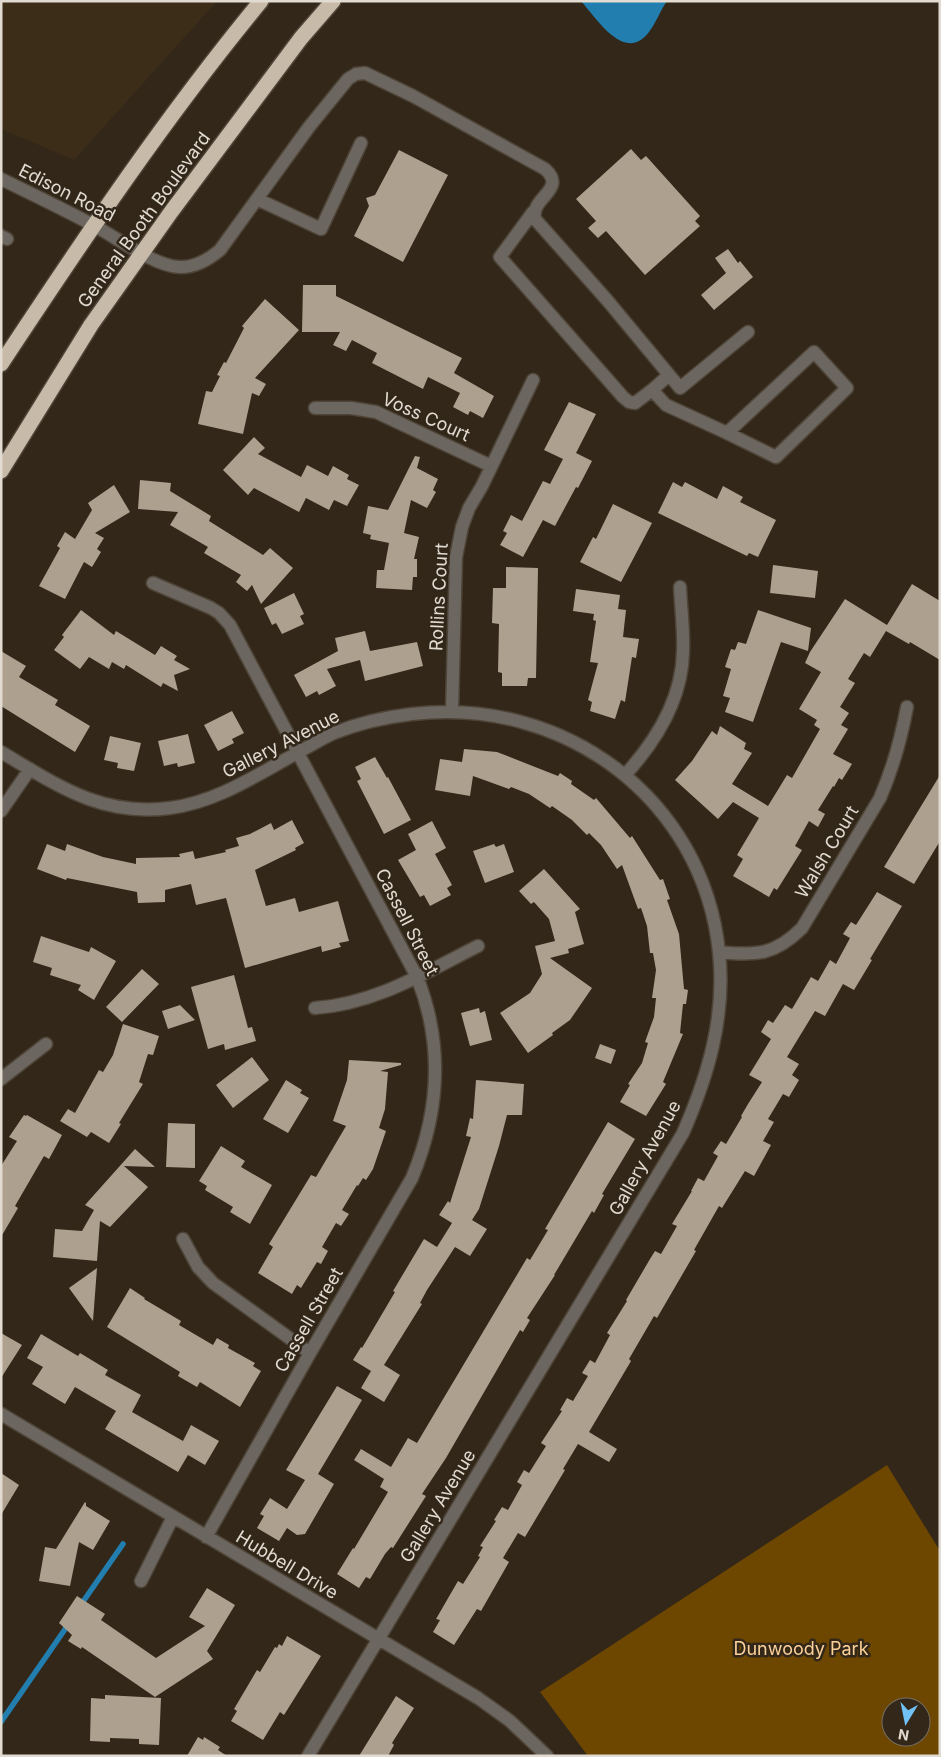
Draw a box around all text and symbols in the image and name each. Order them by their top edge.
street label: General Booth Boulevard [73,128,214,312]
street label: Edison Road [15,159,119,226]
street label: Voss Court [379,388,473,445]
street label: Rollins Court [425,542,452,651]
street label: Gallery Avenue [219,705,343,782]
street label: Walsh Court [791,802,862,902]
street label: Cassell Street [371,865,443,979]
street label: Gallery Avenue [604,1097,685,1219]
street label: Cassell Street [270,1264,347,1376]
street label: Gallery Avenue [396,1445,480,1566]
street label: Hubbell Drive [233,1526,342,1603]
park label: Dunwoody Park [733,1638,869,1659]
north arrow [881,1697,931,1747]
text: N [897,1726,910,1745]

